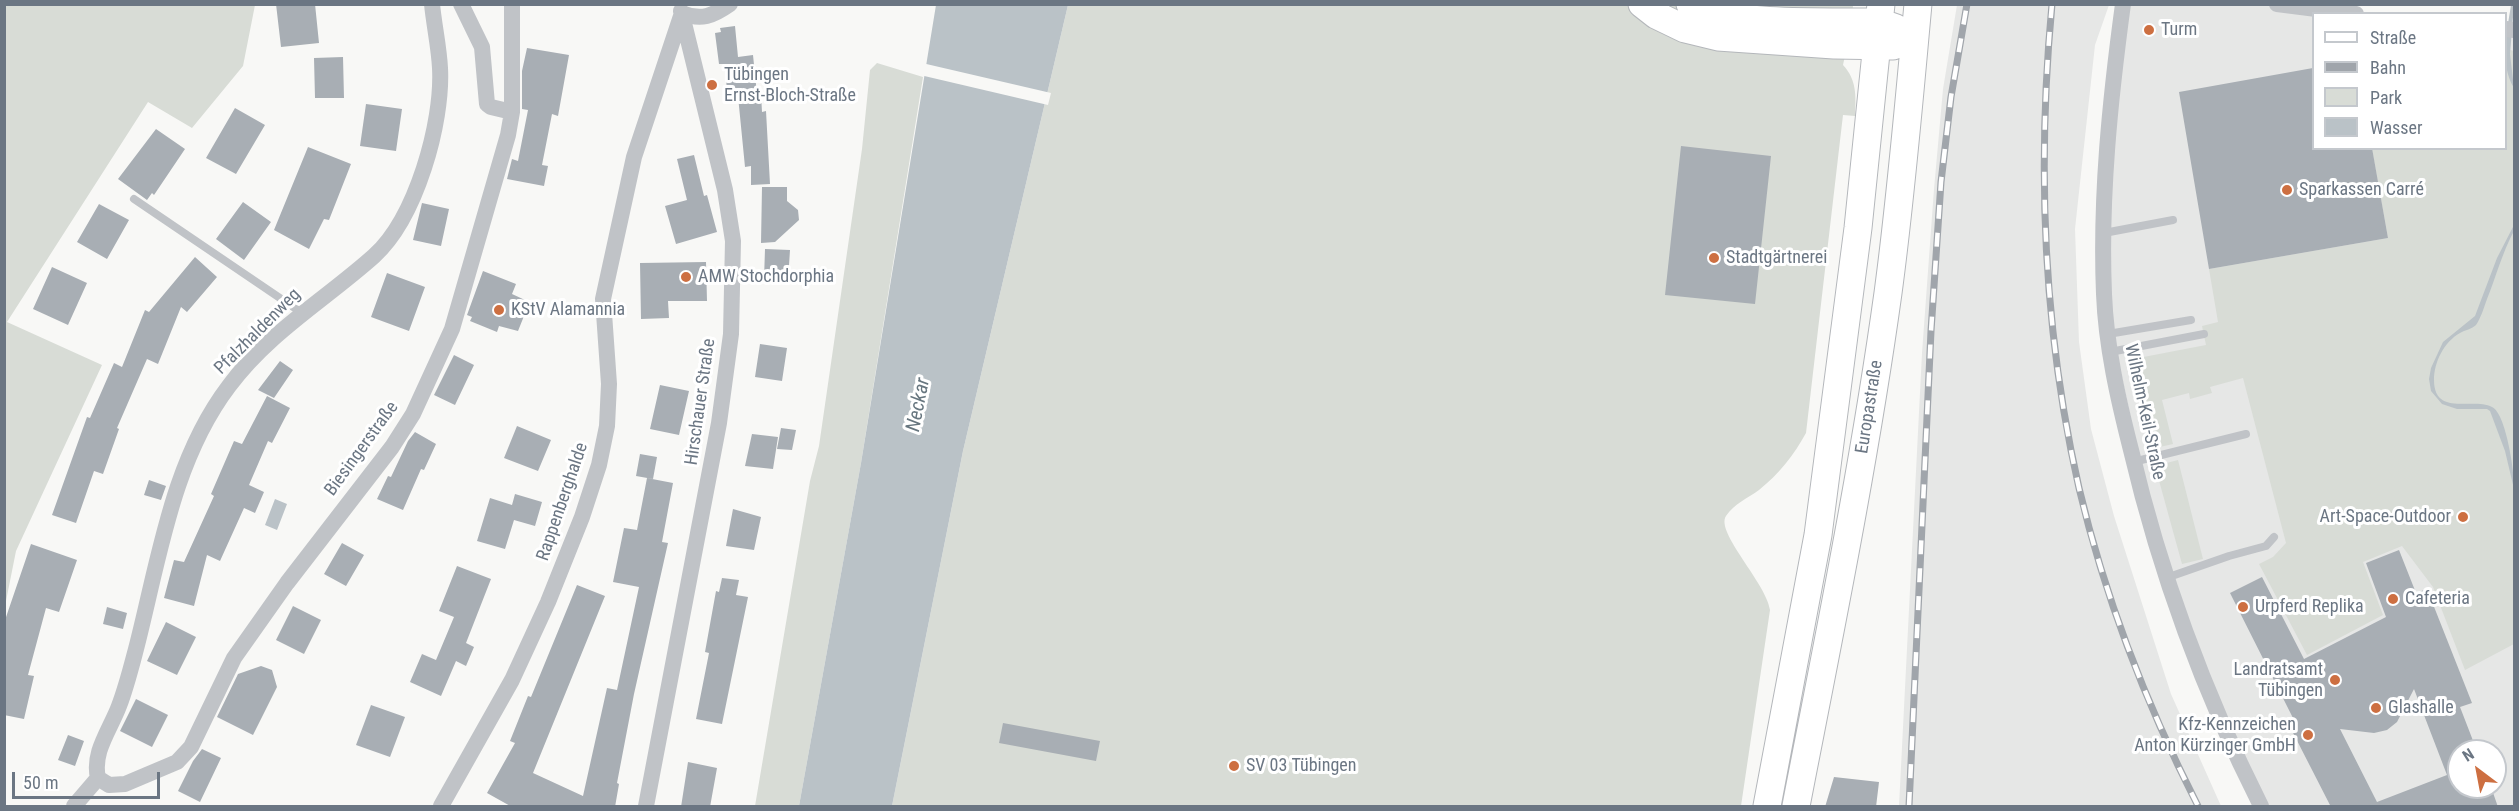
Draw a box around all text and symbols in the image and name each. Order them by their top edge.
legend [2312,12,2507,150]
place label: Turm [2161,19,2197,41]
marker: Turm [2142,23,2156,37]
text: Straße [2370,27,2416,48]
text: Bahn [2370,57,2406,78]
place label: Tübingen Ernst-Bloch-Straße [724,64,856,106]
marker: Tübingen Ernst-Bloch-Straße [705,78,719,92]
text: Park [2370,87,2402,108]
text: Wasser [2370,117,2422,138]
place label: Sparkassen Carré [2299,179,2424,201]
marker: Sparkassen Carré [2280,183,2294,197]
place label: Stadtgärtnerei [1726,247,1827,269]
marker: Stadtgärtnerei [1707,251,1721,265]
place label: AMW Stochdorphia [698,266,834,288]
marker: AMW Stochdorphia [679,270,693,284]
street label: Pfalzhaldenweg [210,284,306,380]
place label: KStV Alamannia [511,299,625,321]
marker: KStV Alamannia [492,303,506,317]
street label: Hirschauer Straße [681,337,721,467]
street label: Wilhelm-Keil-Straße [2119,342,2169,482]
street label: Europastraße [1852,359,1888,455]
water label: Neckar [902,376,936,434]
street label: Biesingerstraße [321,398,403,500]
street label: Rappenberghalde [533,440,593,564]
place label: Art-Space-Outdoor [2320,506,2451,528]
marker: Art-Space-Outdoor [2456,510,2470,524]
place label: Cafeteria [2405,588,2470,610]
marker: Cafeteria [2386,592,2400,606]
place label: Urpferd Replika [2255,596,2364,618]
marker: Urpferd Replika [2236,600,2250,614]
place label: Landratsamt Tübingen [2233,659,2323,702]
marker: Landratsamt Tübingen [2328,673,2342,687]
place label: Glashalle [2388,697,2454,719]
marker: Glashalle [2369,701,2383,715]
place label: Kfz-Kennzeichen Anton Kürzinger GmbH [2134,714,2296,756]
marker: Kfz-Kennzeichen Anton Kürzinger GmbH [2301,728,2315,742]
north arrow [2447,739,2507,799]
text: N [2459,744,2477,766]
place label: SV 03 Tübingen [1246,755,1356,777]
marker: SV 03 Tübingen [1227,759,1241,773]
scale bar [15,760,164,798]
text: 50 m [23,772,58,793]

